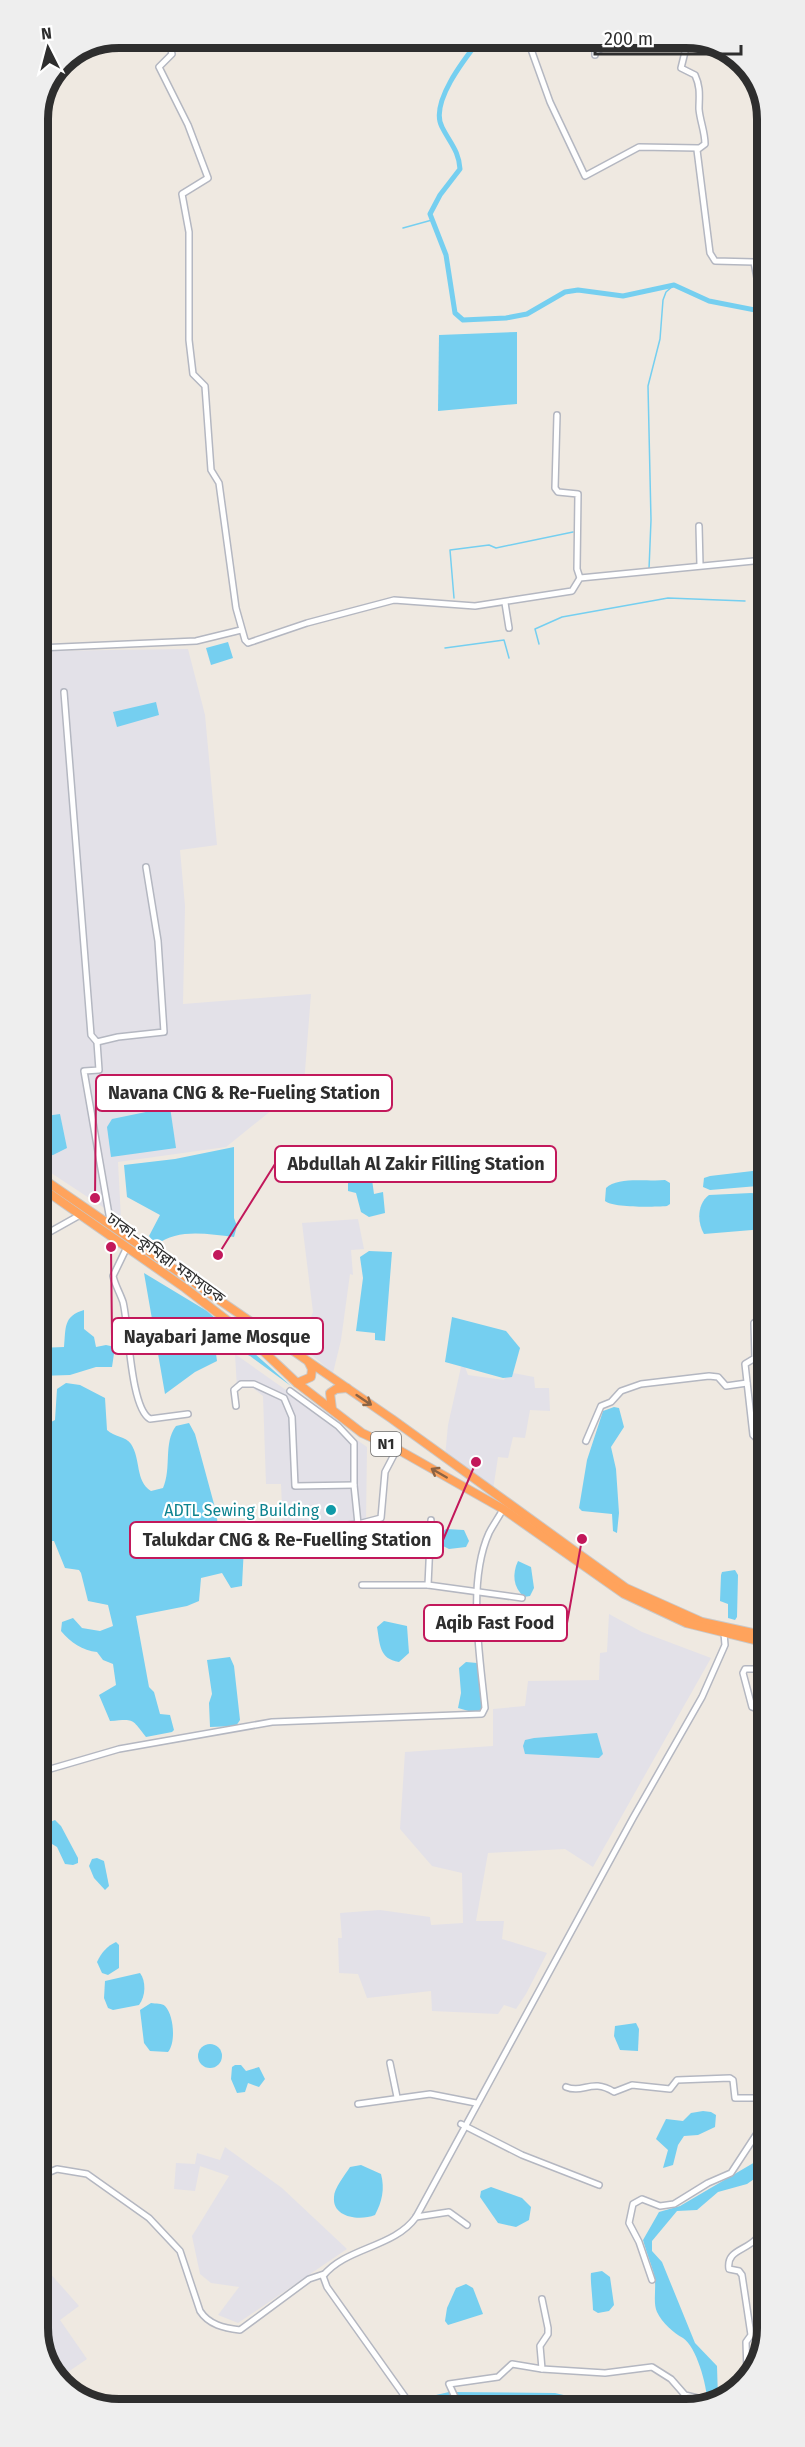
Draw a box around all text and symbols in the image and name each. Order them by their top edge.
north arrow [18,18,78,78]
scale bar [595,18,740,56]
text: N [40,24,53,44]
text: 200 m [604,28,653,50]
callout: Navana CNG & Re-Fueling Station [96,1075,392,1111]
text: Navana CNG & Re-Fueling Station [108,1082,380,1104]
callout: Abdullah Al Zakir Filling Station [275,1146,556,1182]
text: Abdullah Al Zakir Filling Station [286,1153,545,1175]
street label: ঢাকা–কুমিল্লা মহাসড়ক [102,1208,230,1308]
callout: Nayabari Jame Mosque [112,1318,323,1354]
text: Nayabari Jame Mosque [124,1326,310,1348]
one-way arrow [355,1394,372,1406]
road number: N1 [371,1432,401,1456]
one-way arrow [430,1467,448,1478]
place label: ADTL Sewing Building [164,1501,320,1520]
marker: ADTL Sewing Building [324,1503,338,1517]
callout: Talukdar CNG & Re-Fuelling Station [130,1522,443,1558]
text: Talukdar CNG & Re-Fuelling Station [143,1529,431,1551]
callout: Aqib Fast Food [424,1605,567,1641]
text: Aqib Fast Food [435,1612,554,1634]

